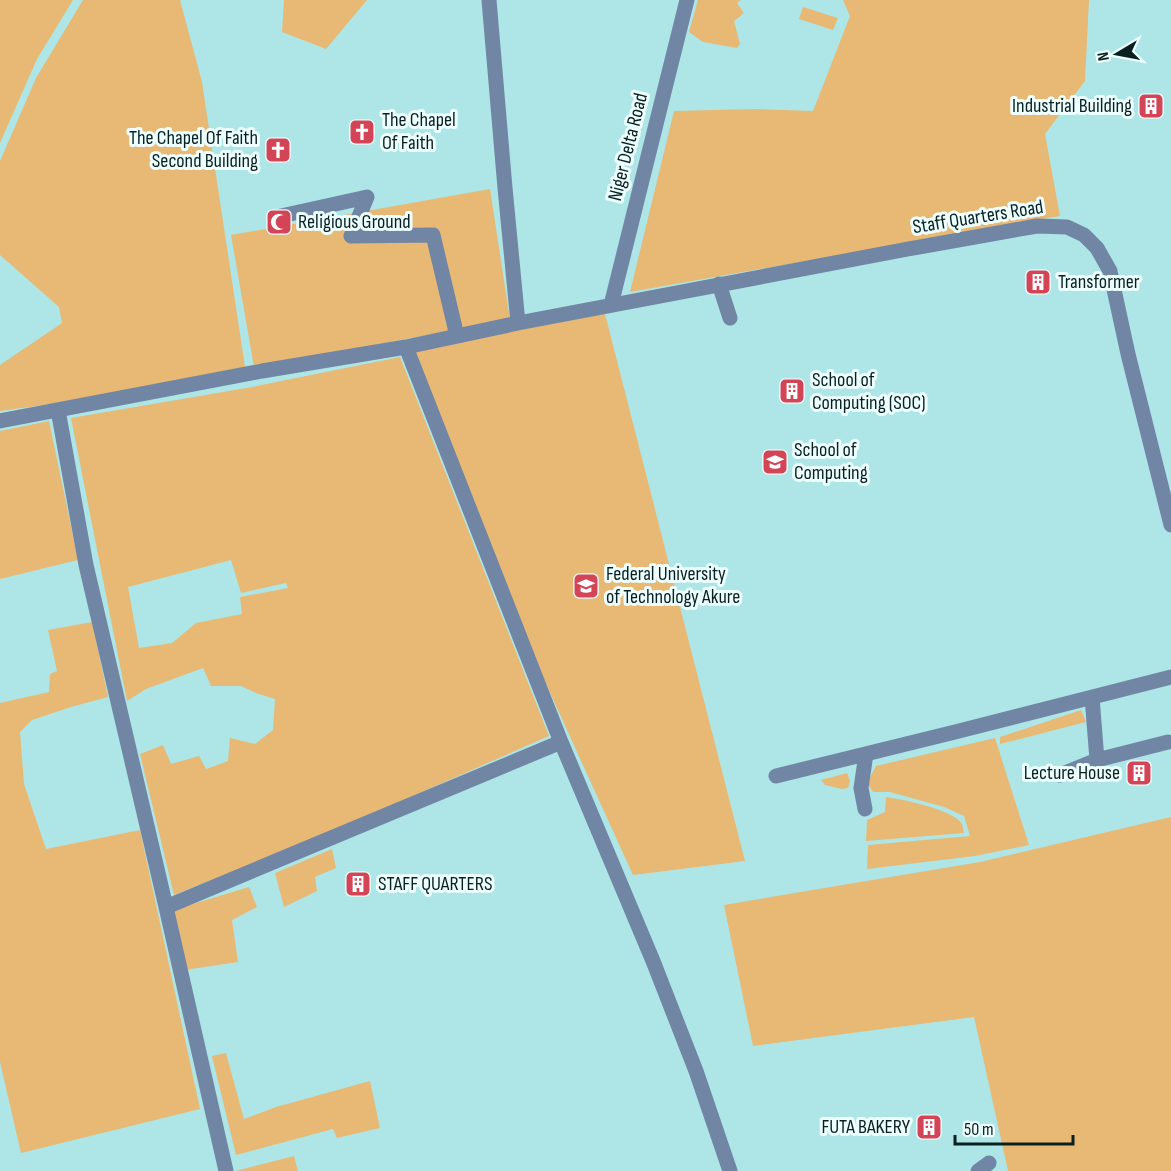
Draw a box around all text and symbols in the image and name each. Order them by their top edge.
north arrow [1087,24,1147,84]
text: N [1094,50,1114,62]
street label: Niger Delta Road [603,90,653,204]
building icon: Industrial Building [1136,91,1166,121]
place label: Industrial Building [1012,94,1132,118]
place label: The Chapel Of Faith [382,108,456,155]
church icon: The Chapel Of Faith [347,117,377,147]
place label: The Chapel Of Faith Second Building [129,126,258,173]
church icon: The Chapel Of Faith Second Building [263,135,293,165]
street label: Staff Quarters Road [911,195,1045,239]
mosque icon: Religious Ground [264,207,294,237]
place label: Religious Ground [298,210,411,234]
building icon: Transformer [1023,267,1053,297]
place label: Transformer [1058,270,1140,294]
place label: School of Computing (SOC) [812,368,926,415]
building icon: School of Computing (SOC) [777,376,807,406]
place label: School of Computing [794,438,868,485]
school or university icon: School of Computing [760,447,790,477]
place label: Federal University of Technology Akure [606,562,740,609]
school or university icon: Federal University of Technology Akure [571,571,601,601]
building icon: Lecture House [1124,758,1154,788]
place label: Lecture House [1024,761,1120,785]
building icon: STAFF QUARTERS [343,869,373,899]
place label: STAFF QUARTERS [378,872,493,896]
scale bar [955,1108,1074,1146]
building icon: FUTA BAKERY [914,1112,944,1142]
place label: FUTA BAKERY [821,1115,911,1139]
text: 50 m [964,1119,994,1140]

